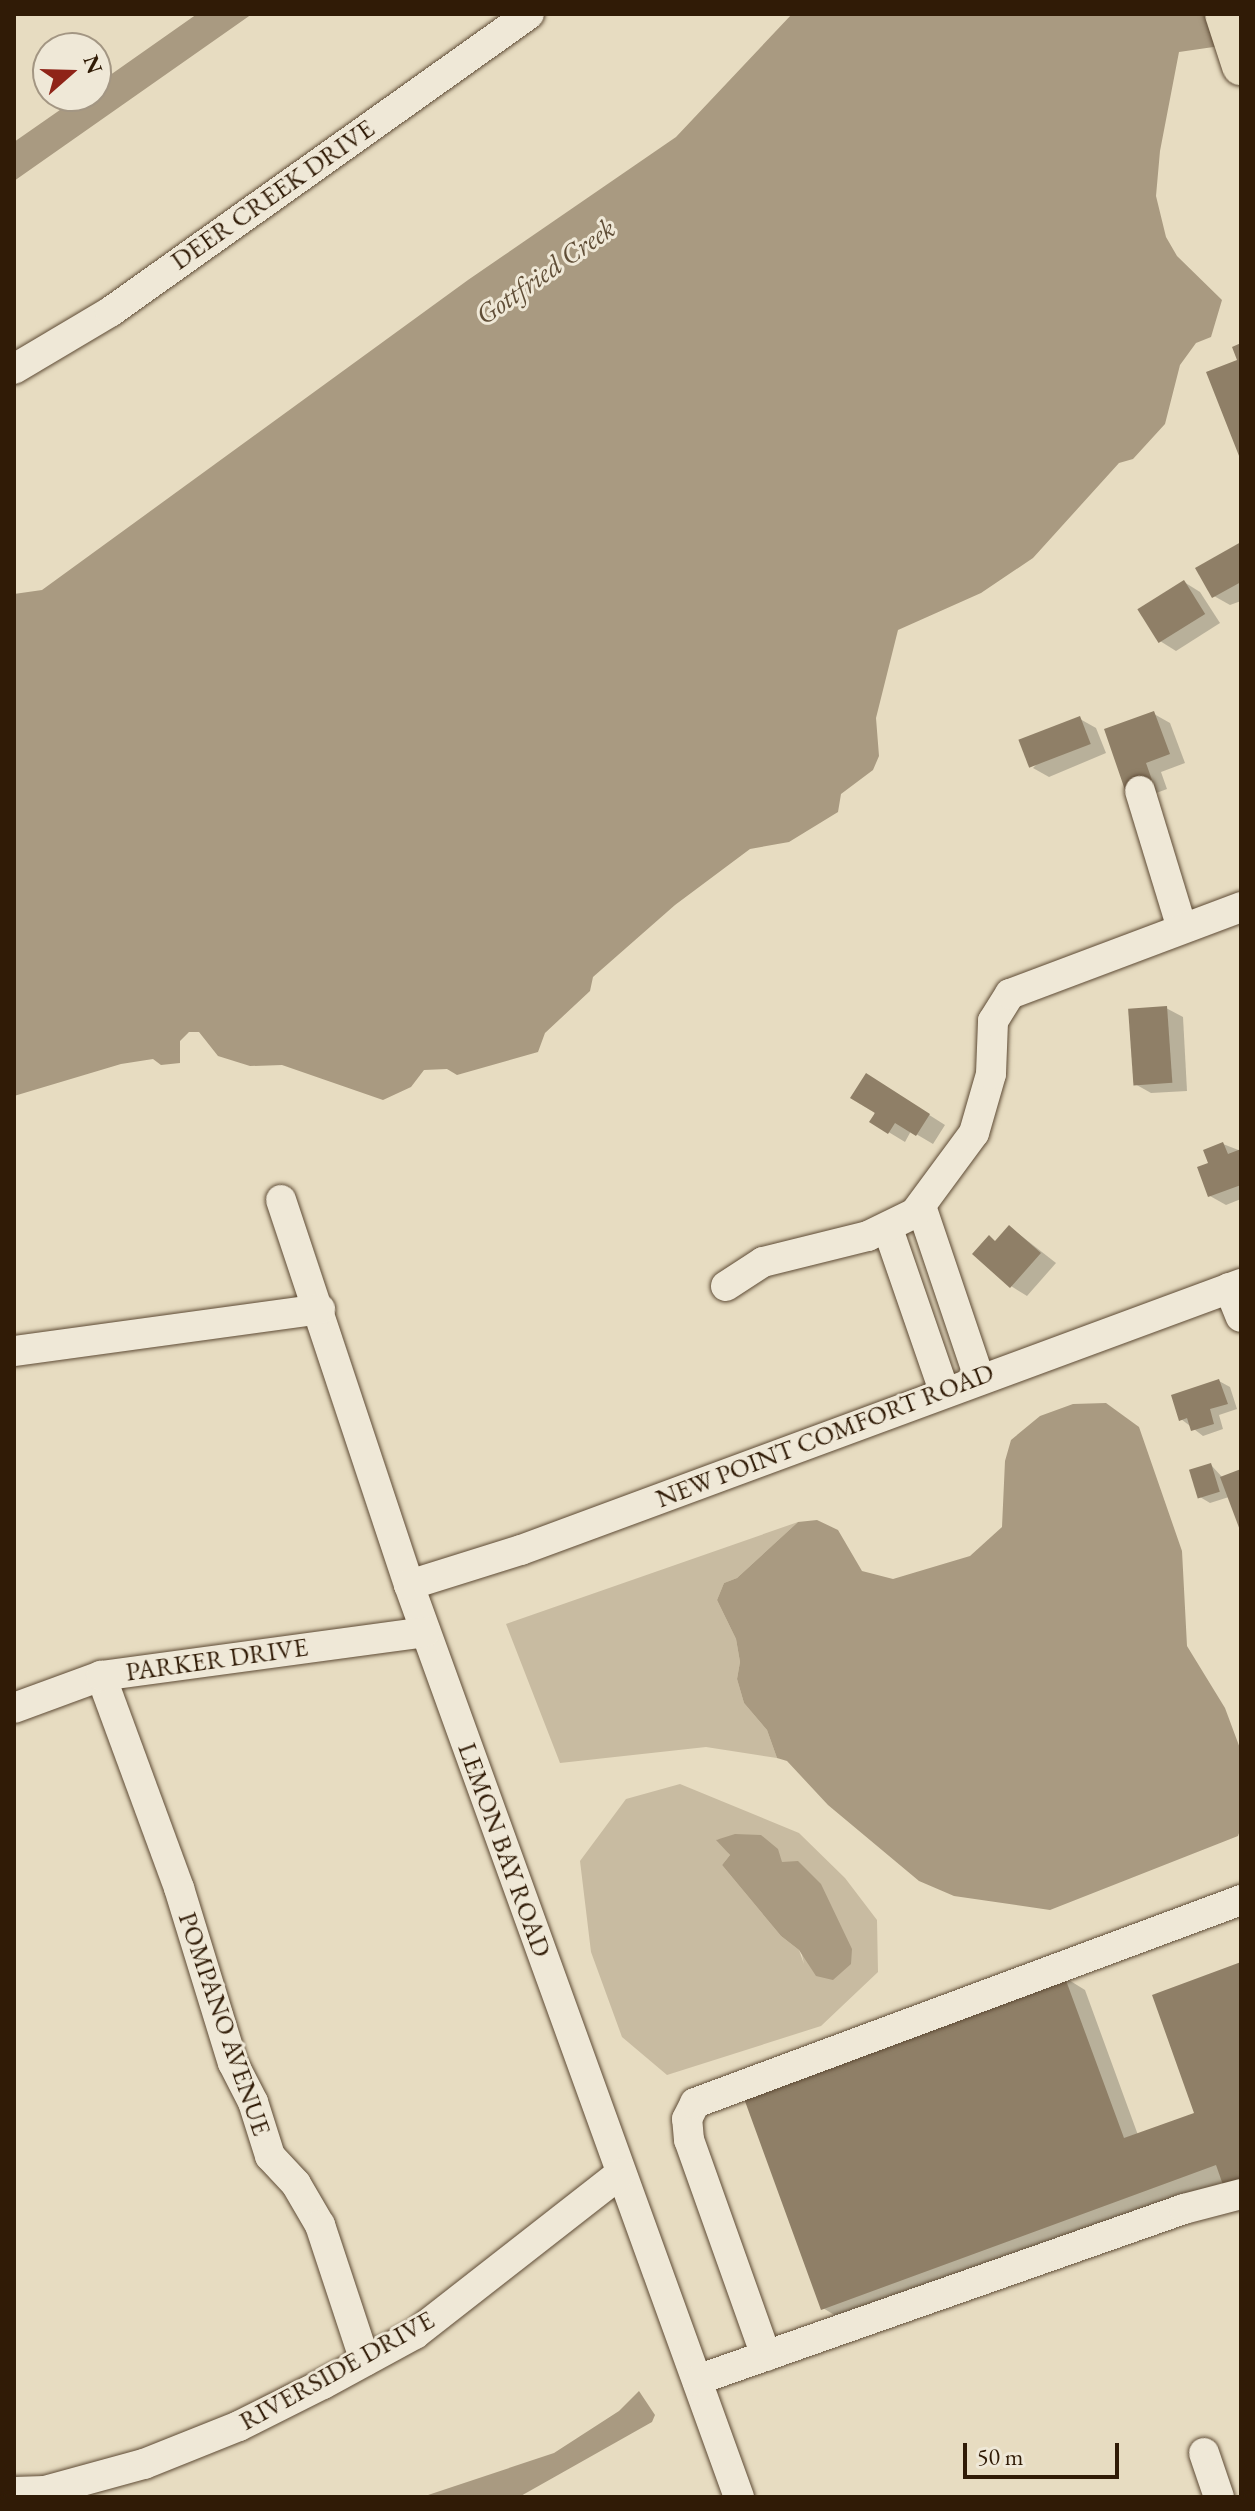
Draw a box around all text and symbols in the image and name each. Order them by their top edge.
north arrow [32,32,112,112]
text: N [76,51,110,78]
street label: DEER CREEK DRIVE [165,113,381,277]
water label: Gottfried Creek [469,211,621,331]
street label: NEW POINT COMFORT ROAD [652,1357,998,1515]
street label: PARKER DRIVE [124,1632,310,1688]
street label: LEMON BAY ROAD [451,1739,557,1961]
street label: POMPANO AVENUE [171,1908,277,2140]
street label: RIVERSIDE DRIVE [234,2305,440,2437]
scale bar [967,2427,1123,2477]
text: 50 m [977,2441,1024,2472]

